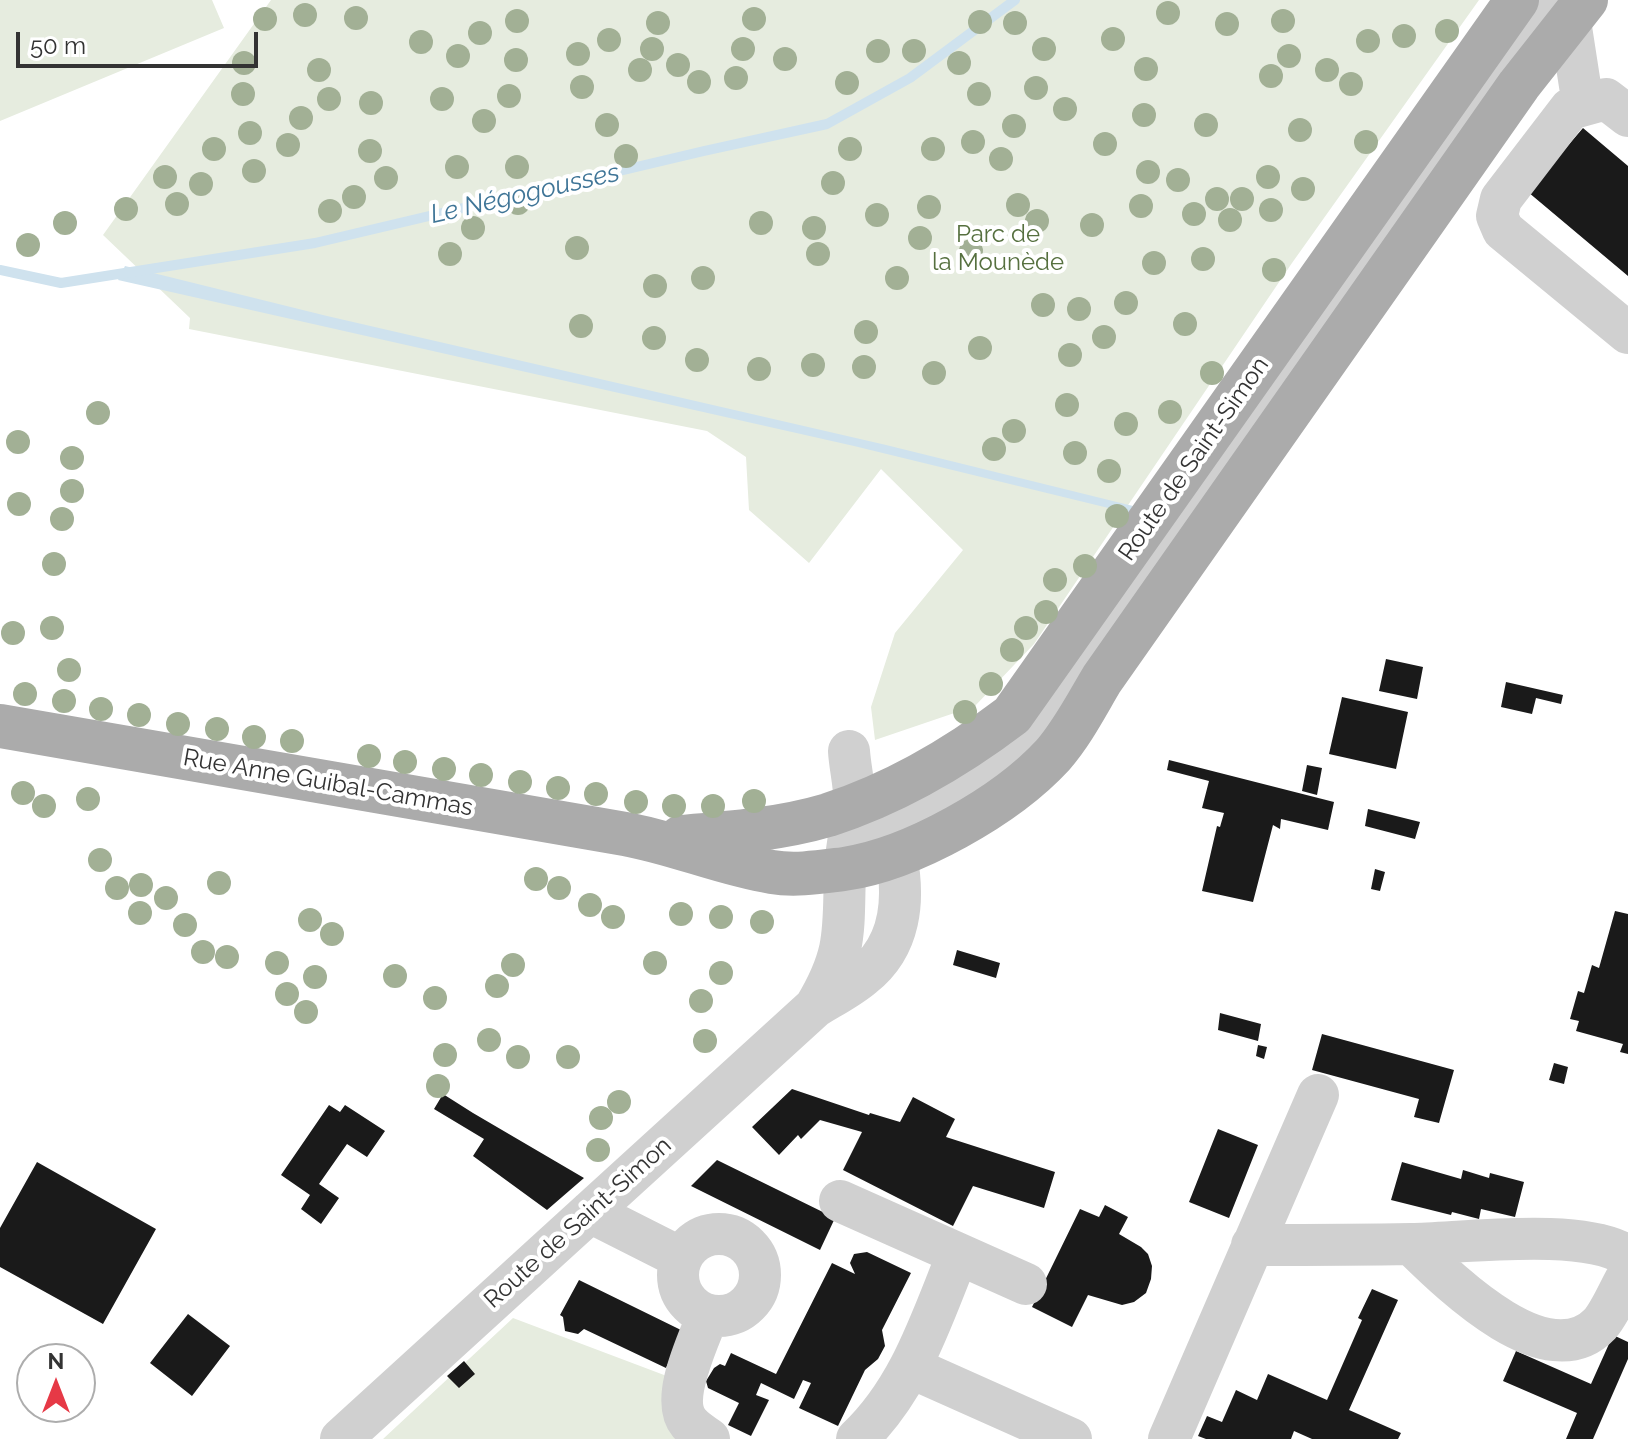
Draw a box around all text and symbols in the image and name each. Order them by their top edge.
scale bar [20,16,262,66]
text: 50 m [30,31,86,60]
water label: Le Négogousses [427,157,623,231]
park label: Parc de la Mounède [932,221,1064,277]
street label: Route de Saint-Simon [1113,352,1275,566]
street label: Rue Anne Guibal-Cammas [181,743,475,823]
street label: Route de Saint-Simon [478,1131,678,1315]
north arrow [16,1343,96,1423]
text: N [48,1348,64,1374]

